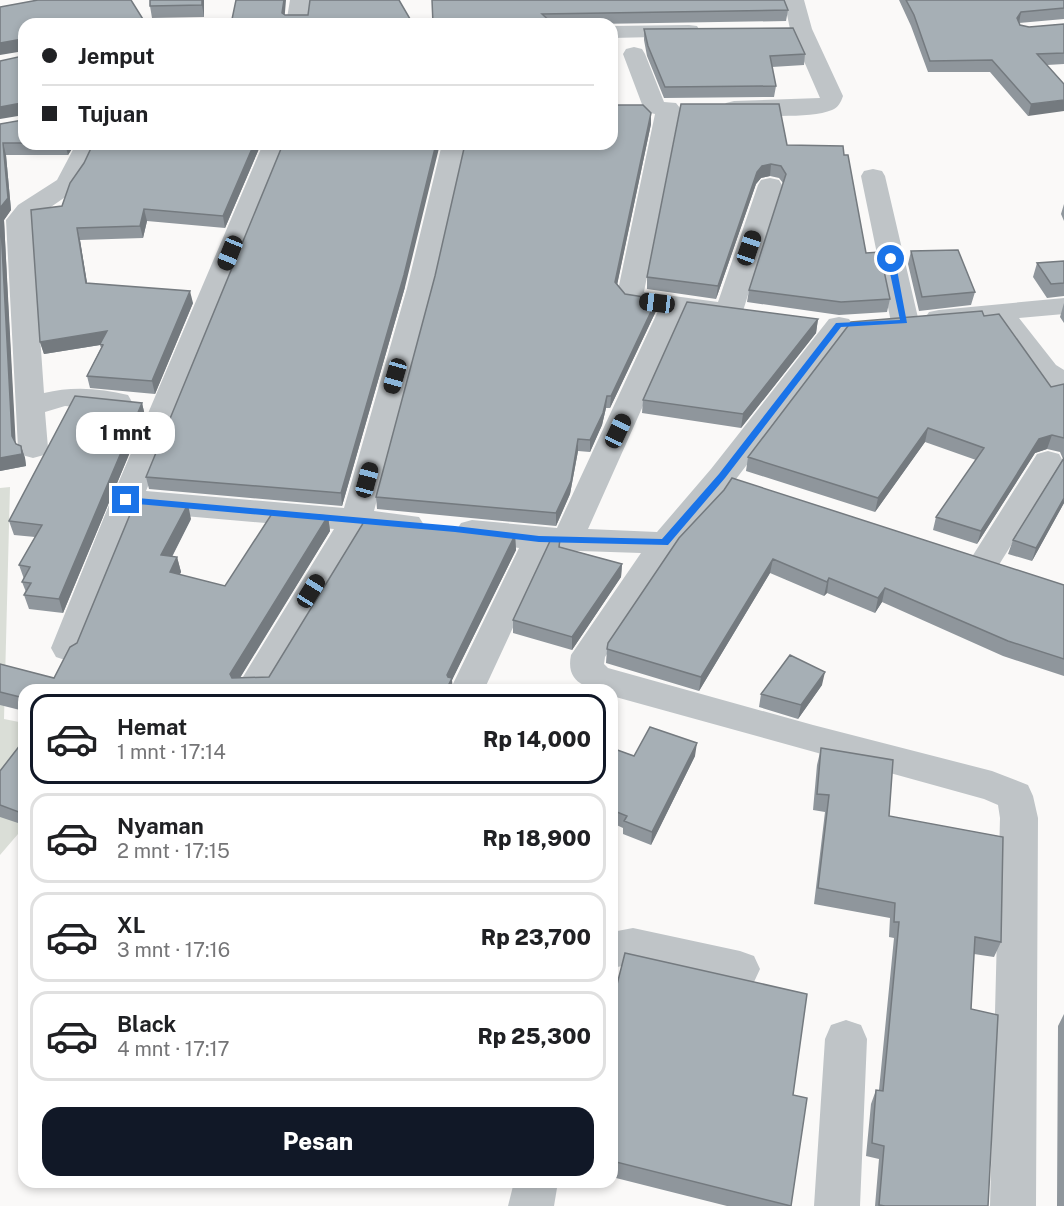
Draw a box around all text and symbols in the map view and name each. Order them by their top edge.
text: Jemput [78,43,155,69]
text: Tujuan [78,101,148,127]
car [735,228,763,268]
car [215,233,245,273]
route start [877,245,904,272]
car [638,292,676,314]
car [381,356,409,396]
car [602,411,634,451]
callout: 1 mnt [76,413,176,455]
text: 1 mnt [100,421,151,445]
car [354,460,380,500]
route end [112,486,139,513]
car [294,571,328,611]
icon: car [45,712,99,766]
text: Hemat [117,714,187,740]
text: Rp 14,000 [483,726,591,752]
text: 1 mnt · 17:14 [117,740,226,764]
icon: car [45,811,99,865]
text: Nyaman [117,813,204,839]
text: Rp 18,900 [482,825,591,851]
text: 2 mnt · 17:15 [117,839,230,863]
icon: car [45,910,99,964]
text: XL [117,912,145,938]
text: Rp 23,700 [481,924,591,950]
text: 3 mnt · 17:16 [117,938,230,962]
icon: car [45,1009,99,1063]
text: Black [117,1011,176,1037]
text: Rp 25,300 [477,1023,591,1049]
text: 4 mnt · 17:17 [117,1037,230,1061]
button: Pesan [42,1107,594,1176]

